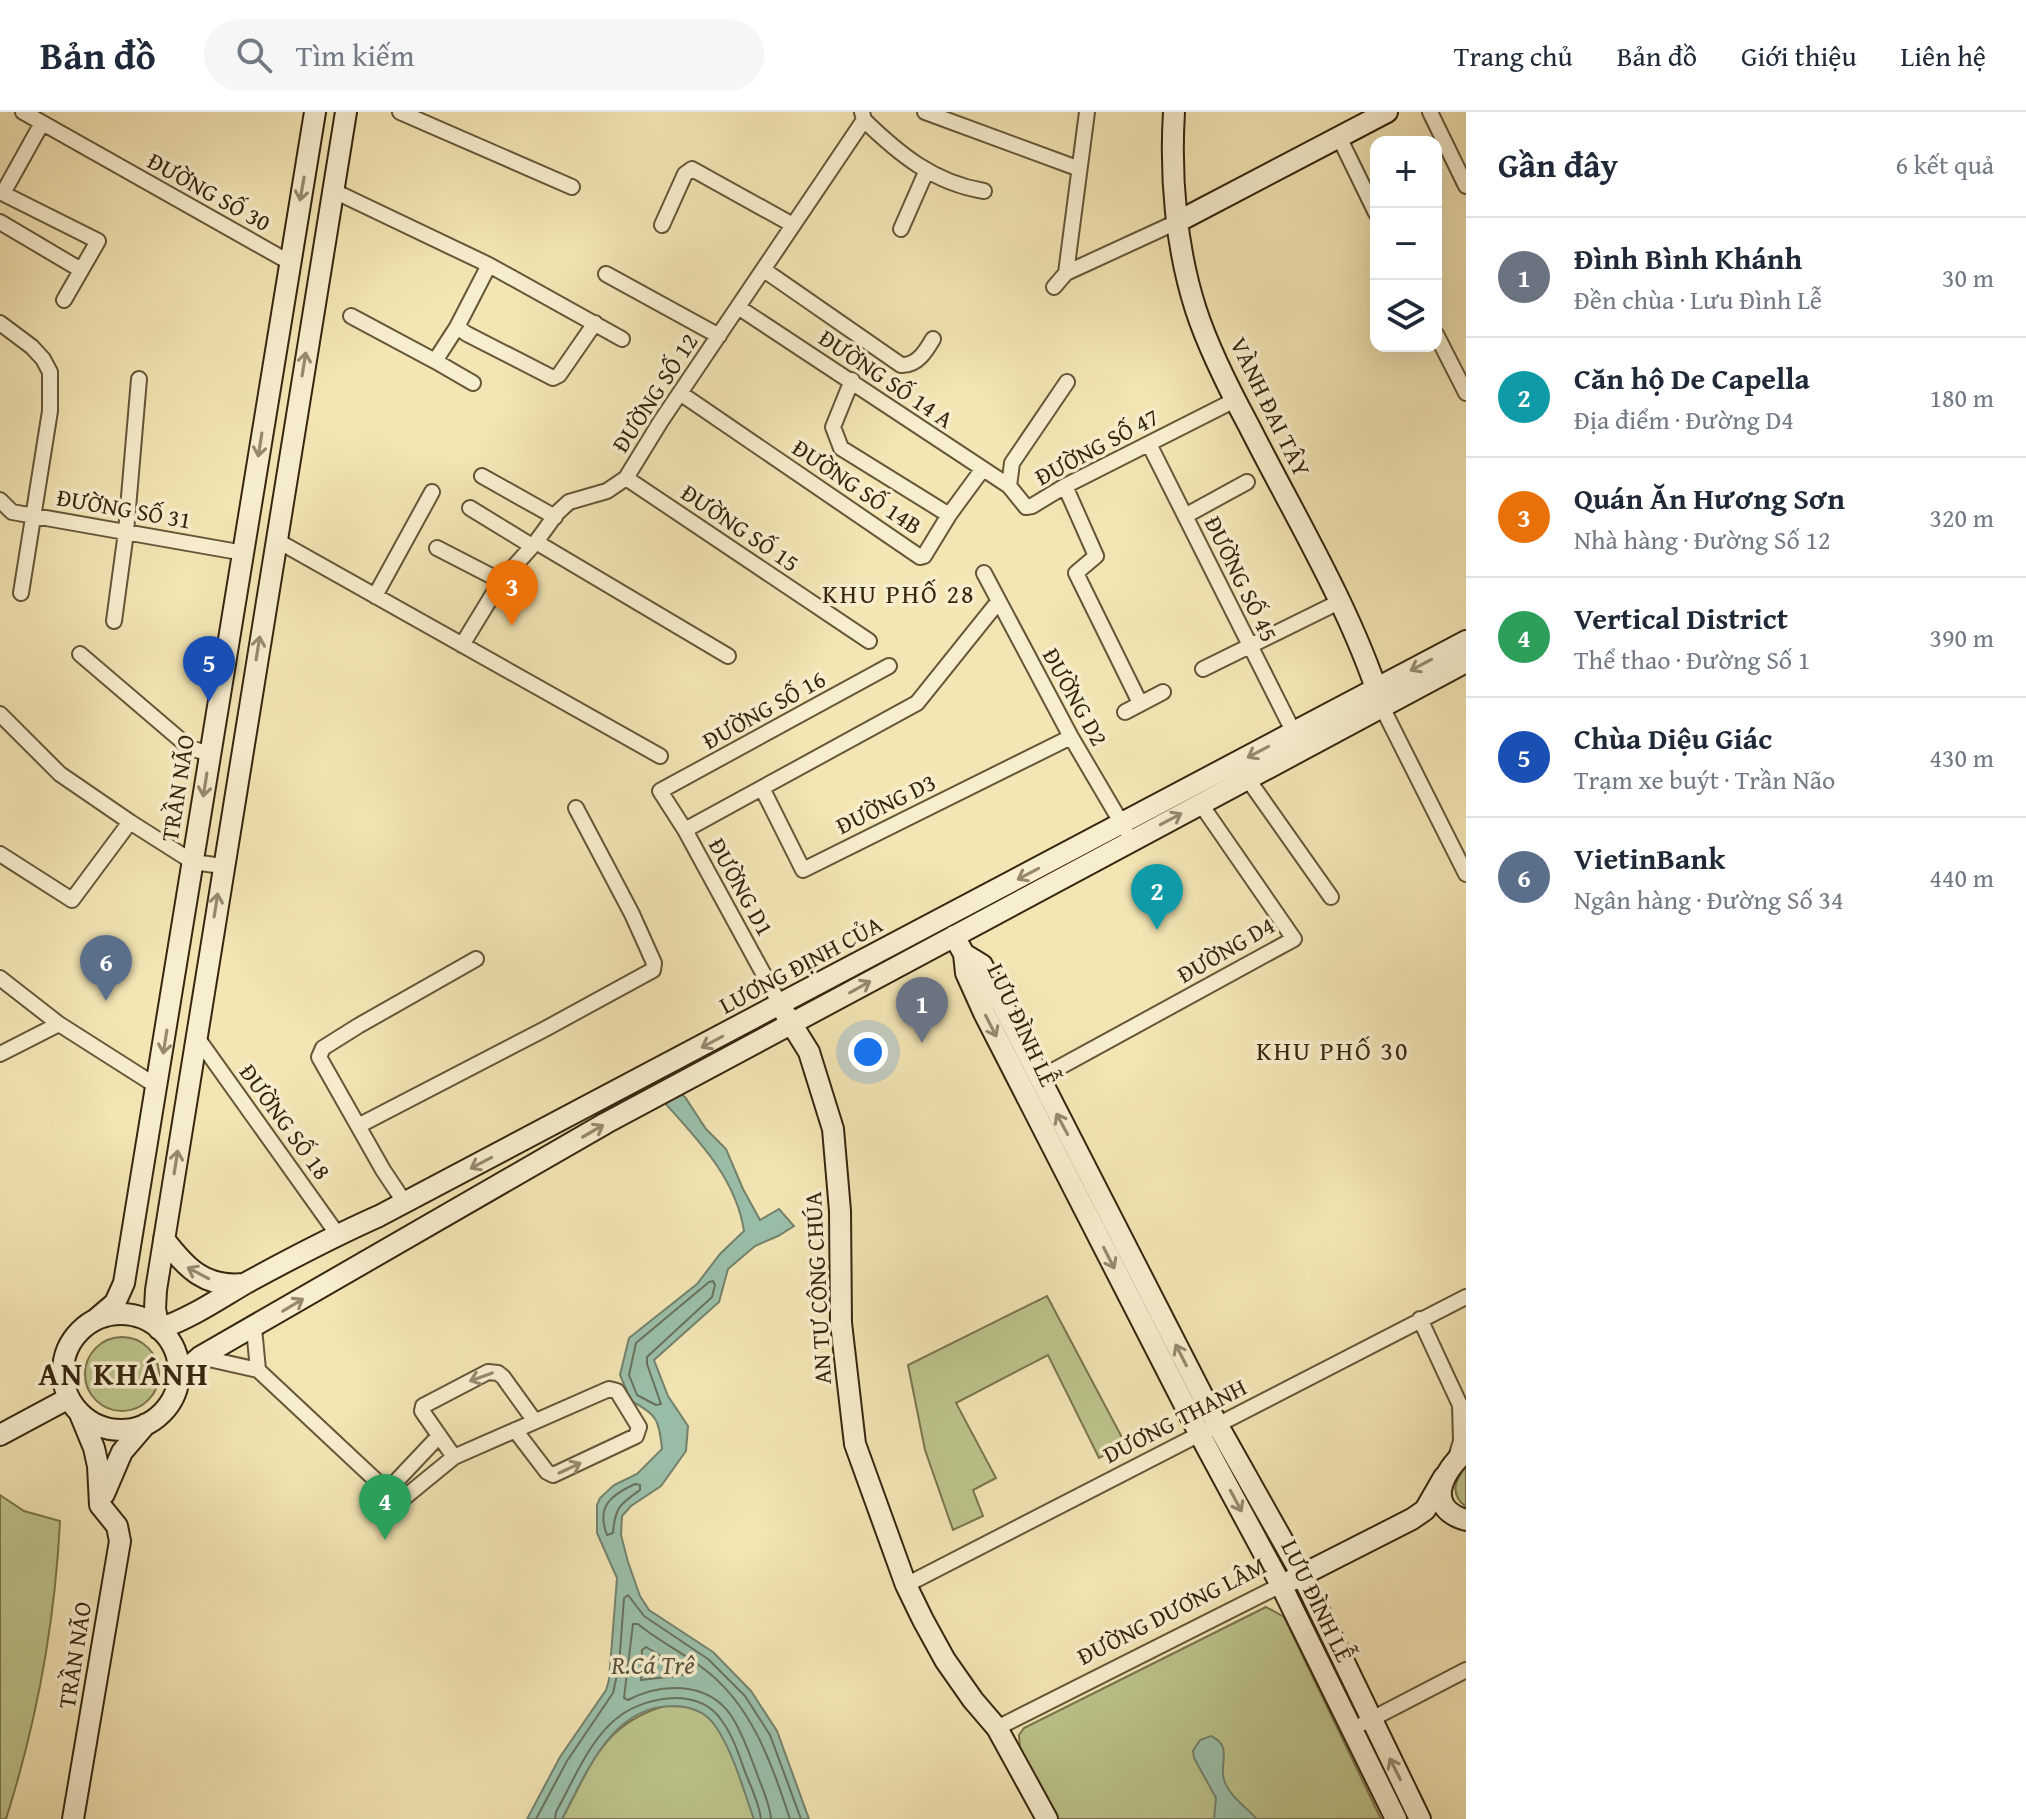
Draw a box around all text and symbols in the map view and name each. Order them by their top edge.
search box [204,19,764,91]
text: Bản đồ [40,27,156,83]
icon: search [232,33,276,77]
text: Tìm kiếm [296,33,414,77]
text: Trang chủ [1454,35,1573,76]
text: Bản đồ [1617,35,1697,76]
text: Giới thiệu [1741,35,1857,76]
text: Liên hệ [1901,35,1986,76]
map controls [1370,136,1442,352]
button: + [1370,136,1442,208]
text: Gần đây [1498,140,1618,189]
street label: ĐƯỜNG SỐ 30 [141,143,277,240]
text: 6 kết quả [1895,145,1994,184]
one-way arrow [293,176,308,201]
button: − [1370,208,1442,280]
text: Đình Bình Khánh [1574,236,1802,280]
text: 1 [1517,258,1531,297]
text: 30 m [1942,258,1994,297]
button: layers [1370,280,1442,352]
text: Đền chùa · Lưu Đình Lễ [1574,280,1822,319]
street label: ĐƯỜNG SỐ 14 A [812,321,961,437]
street label: ĐƯỜNG SỐ 12 [603,326,706,459]
street label: VÀNH ĐAI TÂY [1222,331,1319,482]
one-way arrow [297,352,312,377]
text: Căn hộ De Capella [1574,356,1810,400]
text: 2 [1517,378,1531,417]
text: 180 m [1929,378,1994,417]
street label: ĐƯỜNG SỐ 47 [1029,399,1165,494]
text: Địa điểm · Đường D4 [1574,400,1794,439]
street label: ĐƯỜNG SỐ 14B [786,430,929,543]
one-way arrow [252,432,267,458]
street label: ĐƯỜNG SỐ 15 [674,475,806,580]
text: Quán Ăn Hương Sơn [1574,476,1845,520]
street label: ĐƯỜNG SỐ 31 [54,479,194,538]
text: 3 [1517,498,1531,537]
text: 320 m [1929,498,1994,537]
street label: ĐƯỜNG SỐ 45 [1196,510,1287,648]
text: Nhà hàng · Đường Số 12 [1574,520,1830,559]
pin: 3 [486,560,538,626]
district label: KHU PHỐ 28 [822,574,976,613]
text: Vertical District [1574,596,1788,640]
text: 4 [1517,618,1531,657]
text: 390 m [1929,618,1994,657]
pin: 5 [183,636,235,702]
one-way arrow [251,636,266,661]
text: Thể thao · Đường Số 1 [1574,640,1810,679]
street label: ĐƯỜNG D2 [1034,641,1117,752]
one-way arrow [1410,657,1433,673]
street label: ĐƯỜNG SỐ 16 [696,661,832,758]
text: Chùa Diệu Giác [1574,716,1772,760]
street label: TRẦN NÃO [152,732,203,844]
text: 5 [1517,738,1531,777]
text: 430 m [1929,738,1994,777]
one-way arrow [1247,744,1270,760]
text: Trạm xe buýt · Trần Não [1574,760,1835,799]
street label: ĐƯỜNG D3 [830,764,942,843]
one-way arrow [197,772,212,797]
one-way arrow [1158,811,1182,826]
street label: ĐƯỜNG D1 [700,831,783,942]
text: VietinBank [1574,836,1725,880]
text: 6 [1517,858,1531,897]
text: 440 m [1929,858,1994,897]
pin: 2 [1131,864,1183,930]
one-way arrow [1017,866,1041,882]
text: Ngân hàng · Đường Số 34 [1574,880,1843,919]
one-way arrow [209,893,224,918]
street label: LƯƠNG ĐỊNH CỦA [713,907,889,1022]
street label: ĐƯỜNG D4 [1171,908,1281,992]
pin: 6 [80,935,132,1001]
street label: LƯU ĐÌNH LỄ [979,957,1066,1092]
pin: 1 [896,977,948,1043]
one-way arrow [848,979,871,995]
one-way arrow [984,1014,999,1038]
one-way arrow [157,1029,172,1054]
district label: KHU PHỐ 30 [1256,1031,1410,1070]
your location [848,1032,888,1072]
one-way arrow [700,1034,724,1050]
street label: ĐƯỜNG SỐ 18 [231,1056,339,1187]
one-way arrow [1053,1112,1069,1136]
one-way arrow [581,1123,604,1139]
one-way arrow [169,1150,184,1175]
one-way arrow [470,1155,494,1171]
street label: AN TƯ CÔNG CHÚA [795,1190,840,1385]
one-way arrow [1102,1245,1118,1269]
one-way arrow [187,1265,210,1281]
one-way arrow [281,1297,304,1313]
one-way arrow [1173,1343,1188,1367]
district label: AN KHÁNH [38,1350,210,1397]
street label: DƯƠNG THANH [1097,1369,1253,1472]
one-way arrow [469,1371,494,1385]
one-way arrow [557,1460,581,1475]
pin: 4 [359,1474,411,1540]
one-way arrow [1229,1489,1244,1513]
street label: LƯU ĐÌNH LỄ [1273,1534,1362,1668]
street label: ĐƯỜNG DƯƠNG LÂM [1071,1548,1272,1673]
street label: TRẦN NÃO [49,1599,100,1711]
water label: R.Cá Trê [610,1645,695,1684]
one-way arrow [1386,1758,1402,1782]

